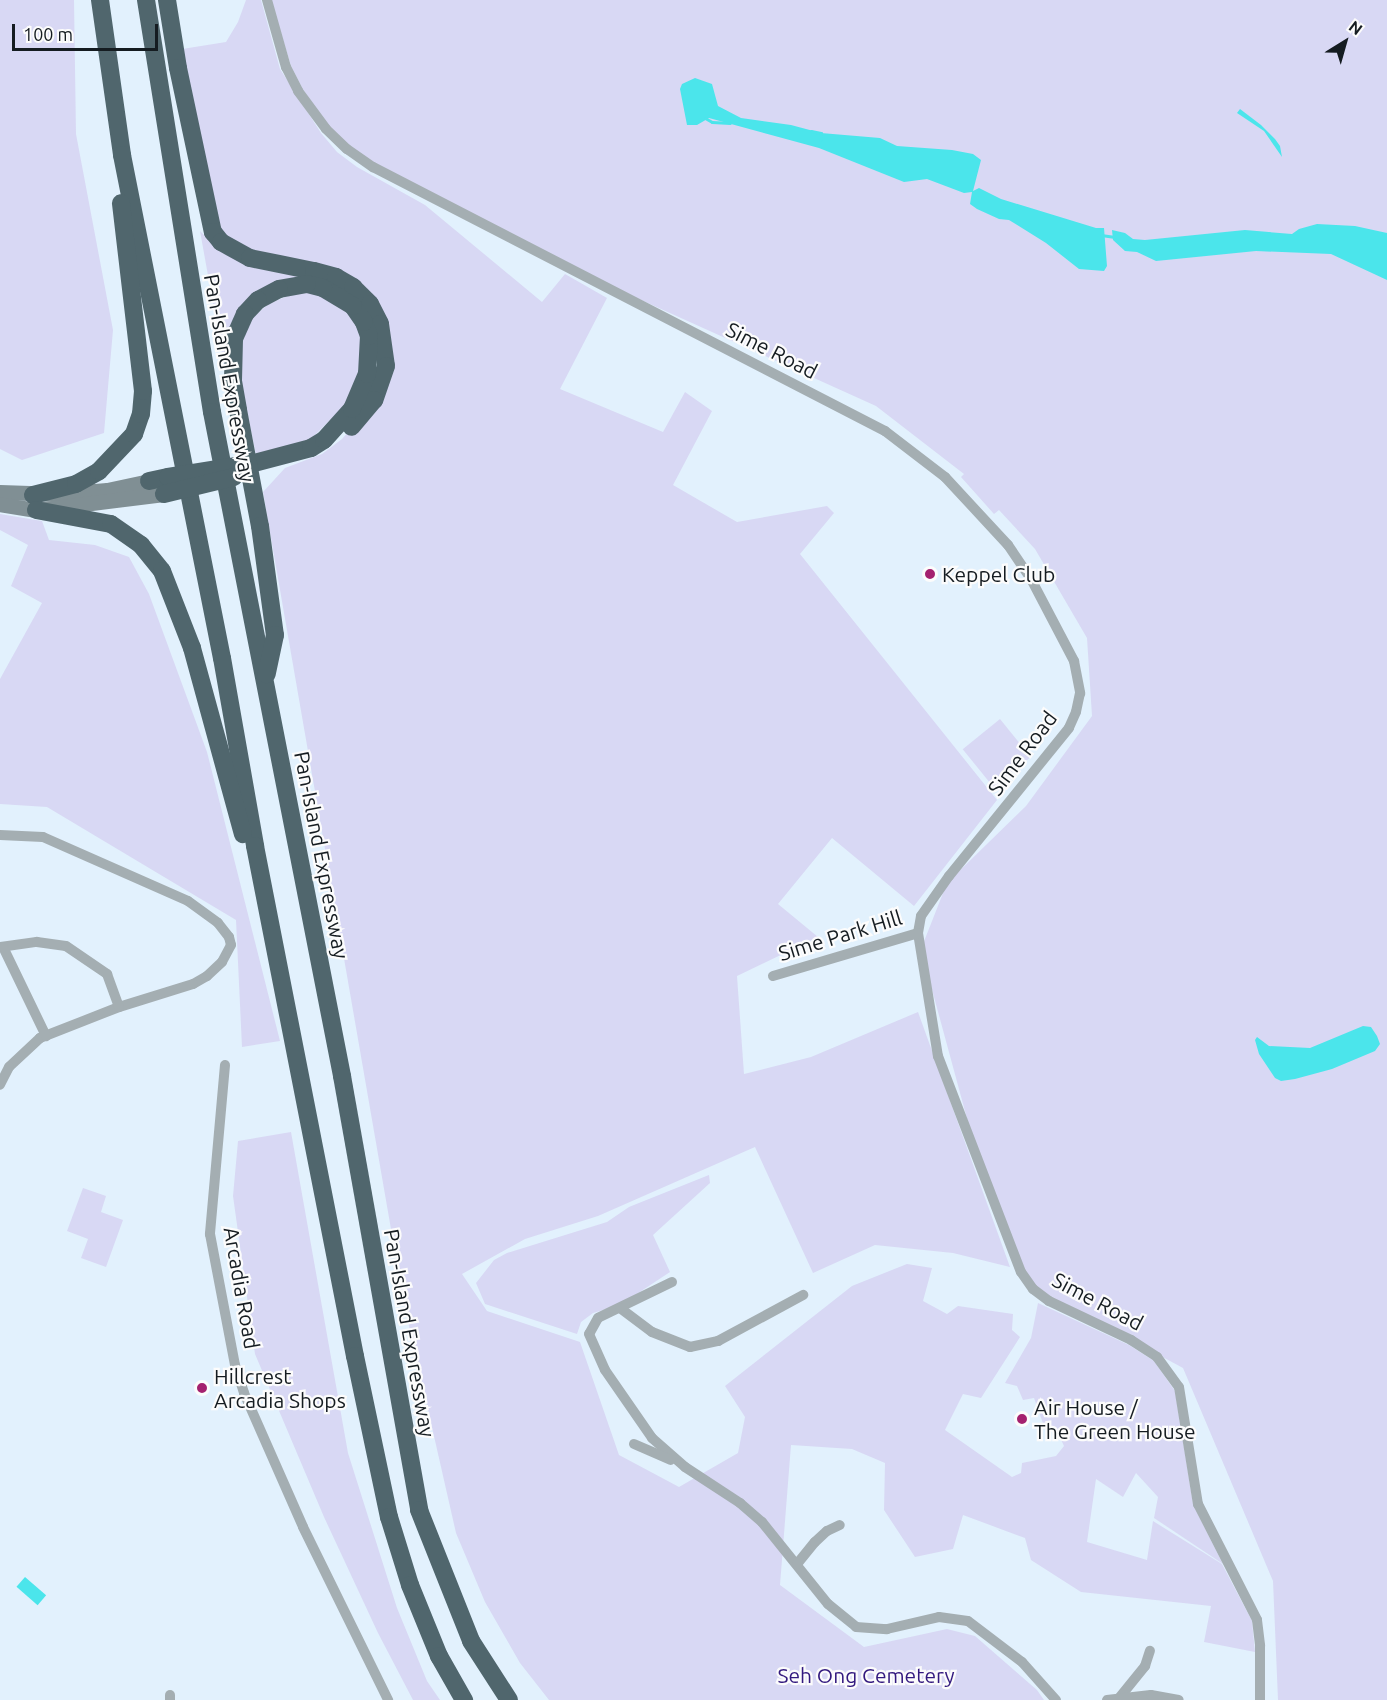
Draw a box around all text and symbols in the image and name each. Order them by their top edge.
scale bar [15,12,160,50]
north arrow [1315,12,1375,72]
text: N [1346,17,1366,38]
text: 100 m [23,24,73,44]
street label: Pan-Island Expressway [199,272,261,484]
street label: Sime Road [722,316,822,384]
place label: Keppel Club [942,561,1055,587]
marker: Keppel Club [923,567,937,581]
street label: Sime Road [982,706,1062,800]
street label: Pan-Island Expressway [290,749,354,961]
street label: Sime Park Hill [775,904,905,966]
street label: Arcadia Road [219,1225,265,1351]
street label: Pan-Island Expressway [379,1227,441,1439]
street label: Sime Road [1048,1267,1148,1335]
place label: Hillcrest Arcadia Shops [214,1363,346,1413]
marker: Hillcrest Arcadia Shops [195,1381,209,1395]
place label: Air House / The Green House [1034,1394,1196,1444]
marker: Air House / The Green House [1015,1412,1029,1426]
park label: Seh Ong Cemetery [777,1662,955,1688]

